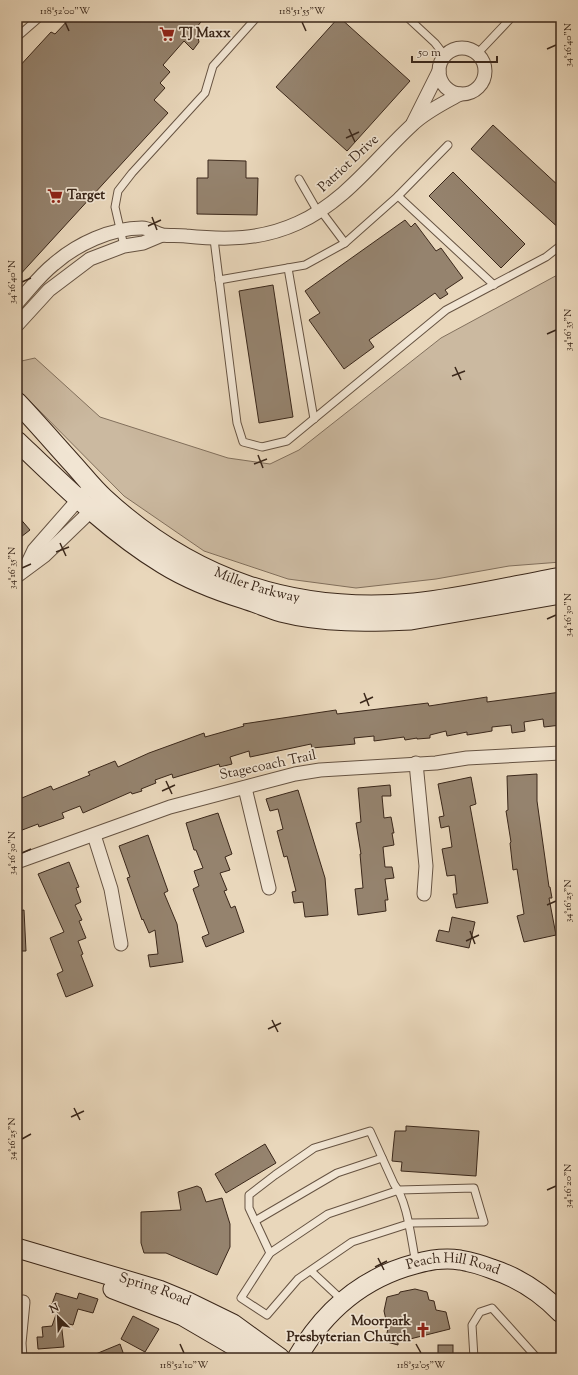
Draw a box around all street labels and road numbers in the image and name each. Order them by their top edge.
street label: Patriot Drive [314,130,384,198]
street label: Miller Parkway [210,563,302,609]
street label: Stagecoach Trail [218,746,318,786]
street label: Peach Hill Road [404,1249,503,1281]
street label: Spring Road [116,1269,194,1312]

